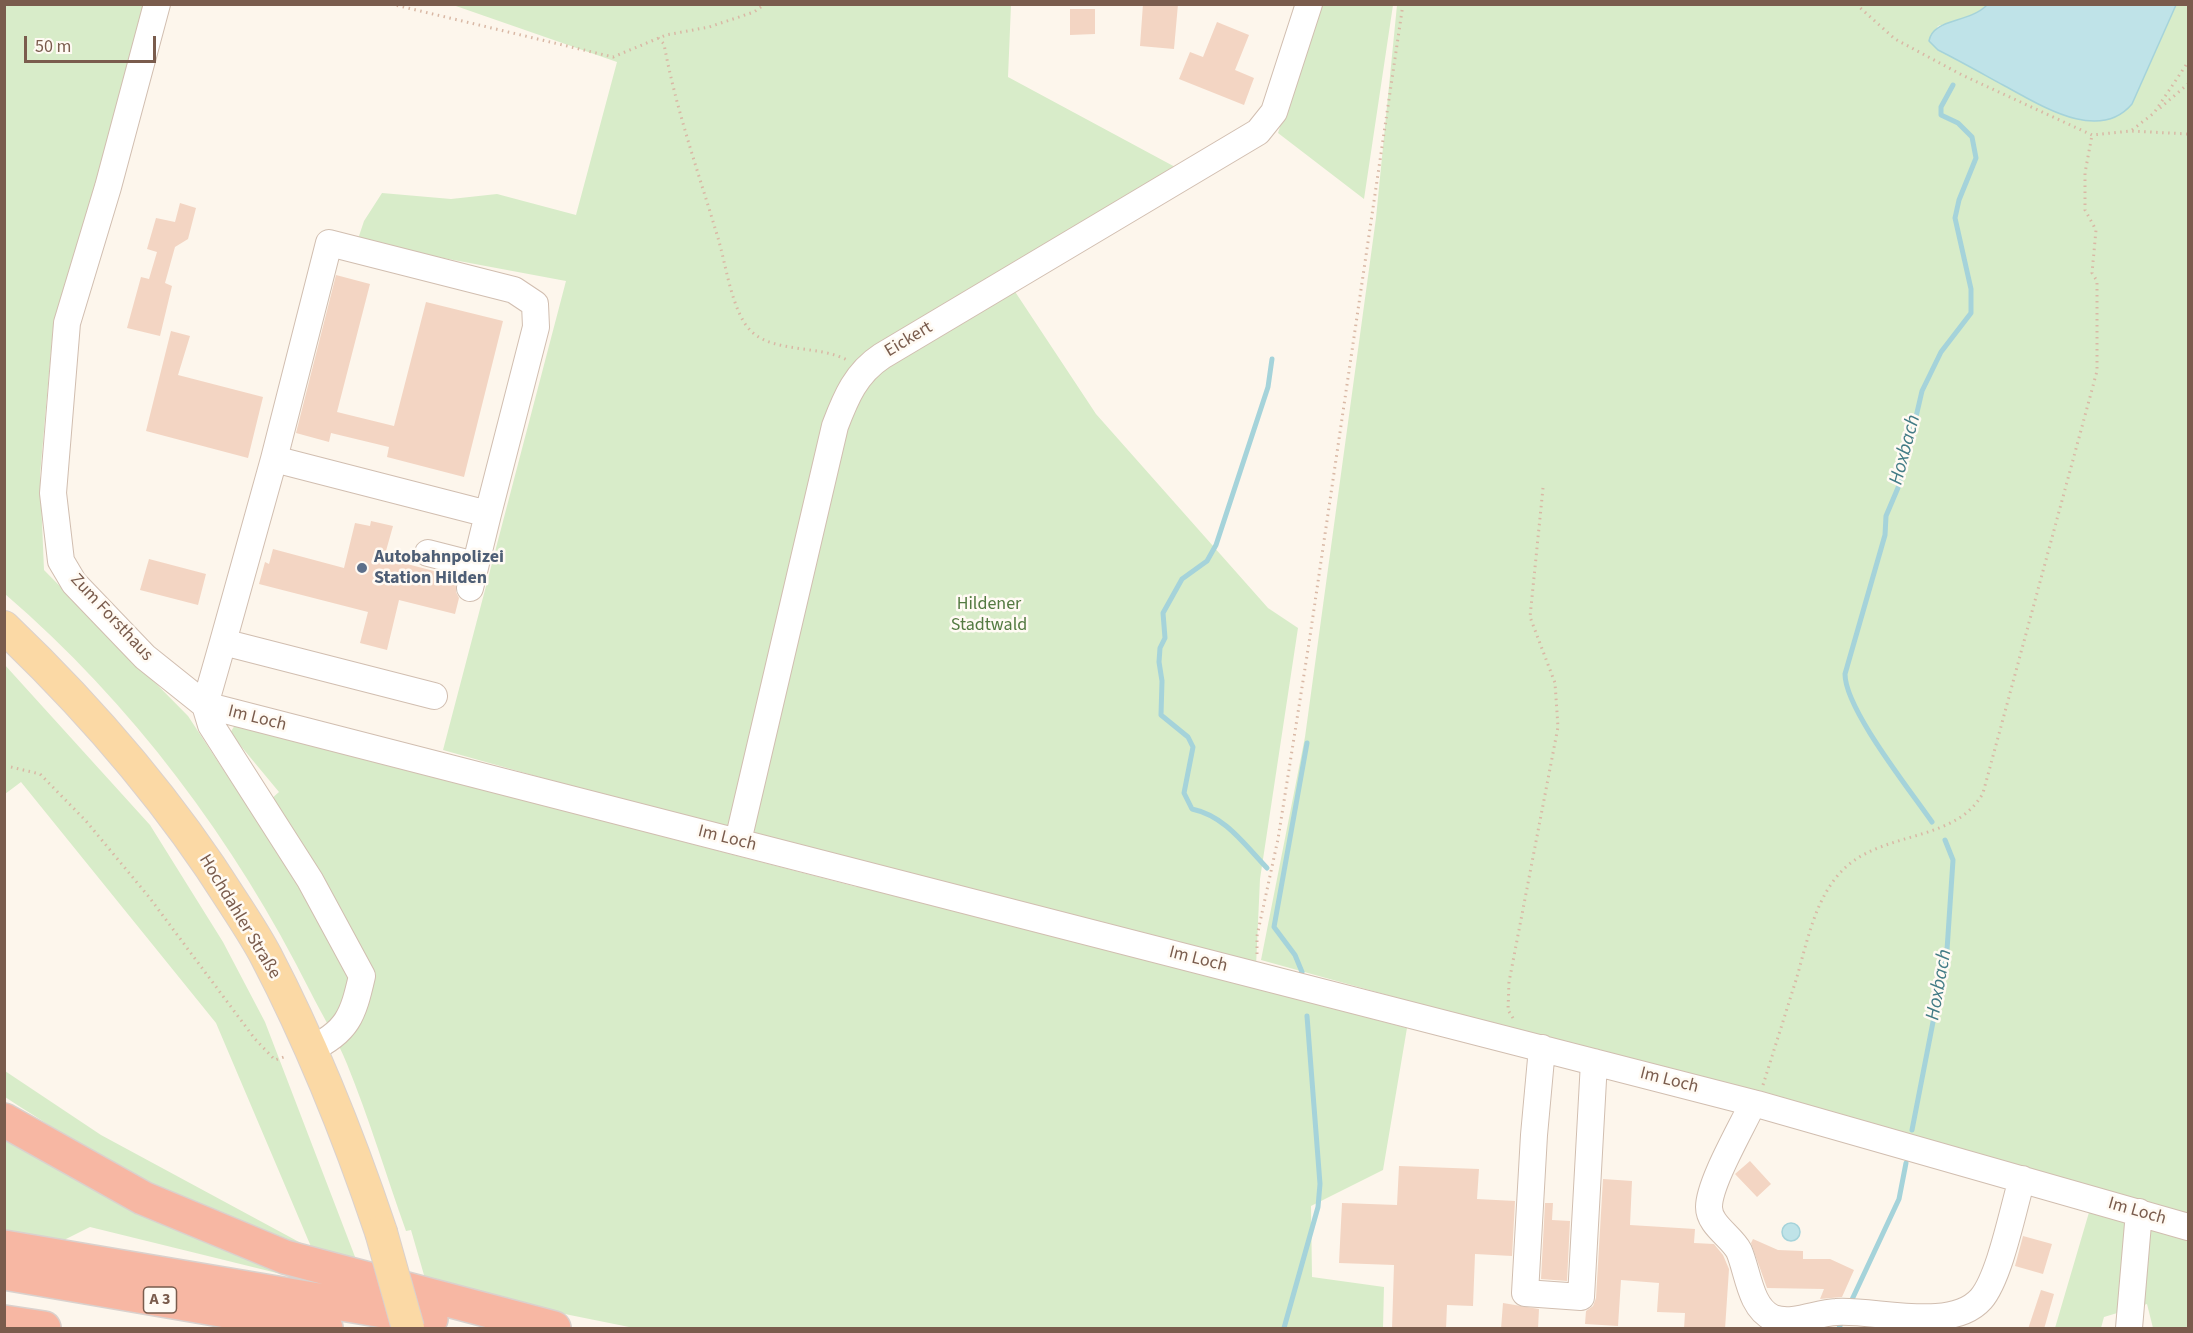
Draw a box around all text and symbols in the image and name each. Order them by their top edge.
scale bar [27,24,159,62]
text: 50 m [35,34,71,59]
street label: Eickert [881,317,937,363]
water label: Hoxbach [1885,412,1927,488]
place label: Autobahnpolizei Station Hilden [374,547,504,590]
marker: Autobahnpolizei Station Hilden [355,561,369,575]
street label: Zum Forsthaus [65,570,157,666]
park label: Hildener Stadtwald [951,594,1027,636]
street label: Im Loch [225,701,289,737]
street label: Im Loch [695,821,759,857]
street label: Hochdahler Straße [193,851,285,983]
street label: Im Loch [1166,942,1230,978]
water label: Hoxbach [1922,948,1958,1022]
street label: Im Loch [1637,1063,1701,1099]
street label: Im Loch [2105,1193,2169,1231]
road number: A 3 [144,1287,176,1313]

